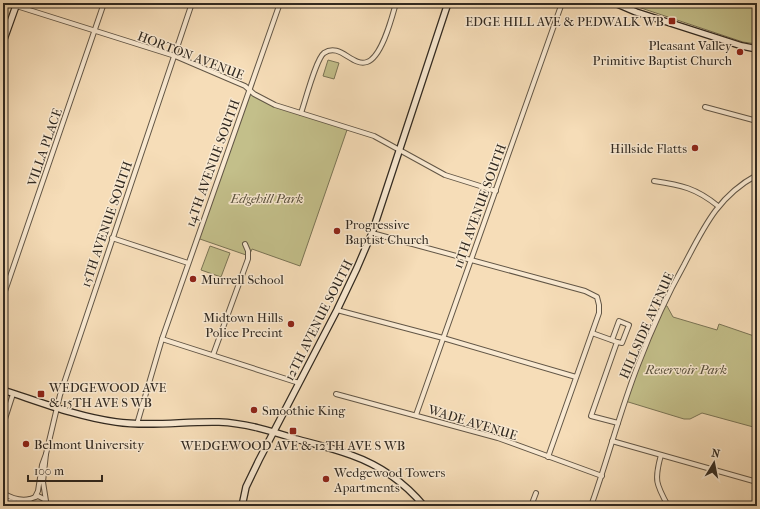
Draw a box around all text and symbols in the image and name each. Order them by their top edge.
place label: EDGE HILL AVE & PEDWALK WB [465,14,664,29]
marker: EDGE HILL AVE & PEDWALK WB [667,16,677,26]
street label: HORTON AVENUE [135,28,246,83]
place label: Pleasant Valley Primitive Baptist Church [593,38,733,68]
marker: Pleasant Valley Primitive Baptist Church [735,47,745,57]
street label: 14TH AVENUE SOUTH [182,97,243,229]
street label: VILLA PLACE [24,106,65,189]
place label: Hillside Flatts [610,141,687,156]
street label: 11TH AVENUE SOUTH [450,142,509,271]
marker: Hillside Flatts [690,143,700,153]
street label: 15TH AVENUE SOUTH [78,159,135,289]
park label: Edgehill Park [230,191,304,206]
place label: Progressive Baptist Church [345,217,430,247]
marker: Progressive Baptist Church [332,226,342,236]
street label: 12TH AVENUE SOUTH [281,257,355,383]
street label: HILLSIDE AVENUE [616,269,677,381]
place label: Murrell School [201,272,284,287]
marker: Murrell School [188,274,198,284]
place label: Midtown Hills Police Precint [203,310,283,340]
marker: Midtown Hills Police Precint [286,319,296,329]
park label: Reservoir Park [644,362,727,377]
place label: WEDGEWOOD AVE & 15TH AVE S WB [48,380,166,410]
marker: WEDGEWOOD AVE & 15TH AVE S WB [36,389,46,399]
street label: WADE AVENUE [425,401,519,443]
place label: Smoothie King [262,403,346,418]
marker: Smoothie King [249,405,259,415]
marker: WEDGEWOOD AVE & 12TH AVE S WB [288,426,298,436]
place label: Belmont University [34,437,145,452]
place label: WEDGEWOOD AVE & 12TH AVE S WB [180,438,405,453]
marker: Belmont University [21,439,31,449]
north arrow [694,443,734,483]
text: N [710,447,722,461]
scale bar [28,457,102,483]
text: 100 m [34,464,64,478]
place label: Wedgewood Towers Apartments [333,465,445,495]
marker: Wedgewood Towers Apartments [321,474,331,484]

